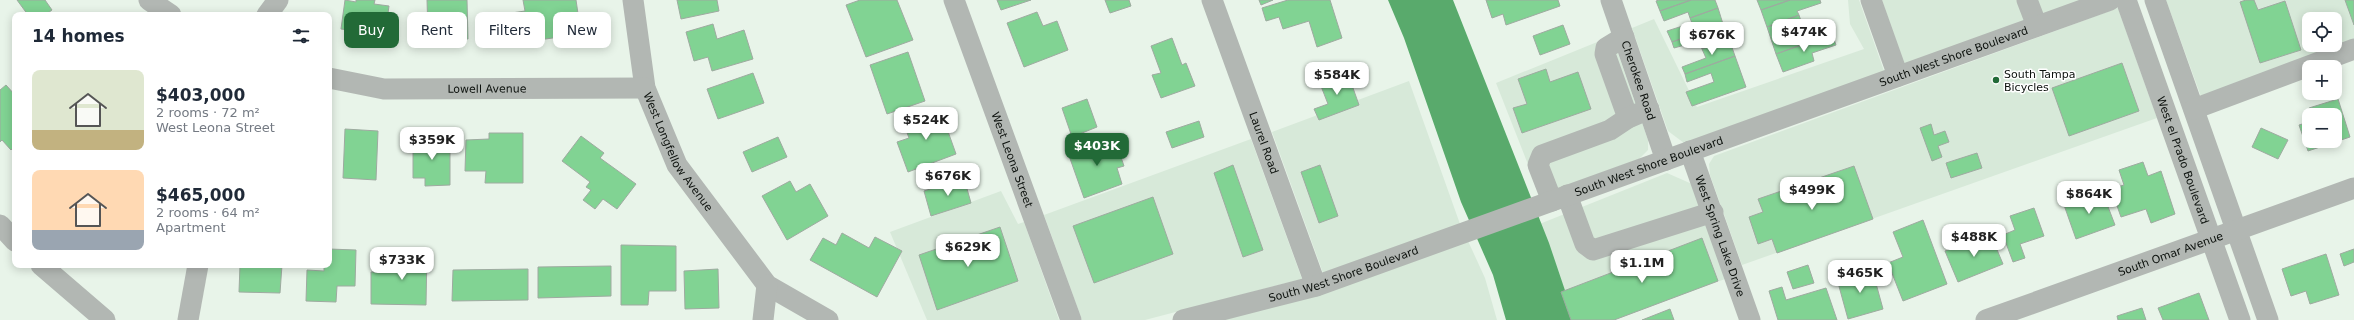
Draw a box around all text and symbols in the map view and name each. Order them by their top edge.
chip: Buy [344,12,399,48]
chip: Rent [407,12,467,48]
chip: Filters [475,12,545,48]
chip: New [553,12,611,48]
map controls [2302,12,2342,148]
button: locate [2302,12,2342,52]
pin: $474K [1776,19,1832,53]
pin: $676K [1684,22,1740,56]
text: $474K [1781,24,1827,39]
street label: South West Shore Boulevard [1878,24,2030,90]
icon: filters [290,25,312,47]
text: 14 homes [32,26,125,46]
text: $676K [1689,27,1735,42]
street label: Cherokee Road [1618,39,1658,122]
button: + [2302,60,2342,100]
pin: $584K [1309,62,1365,96]
text: $584K [1314,67,1360,82]
place label: South Tampa Bicycles [2004,68,2076,94]
marker: South Tampa Bicycles [1991,75,2001,85]
street label: Lowell Avenue [447,82,527,96]
text: $403,000 [156,85,245,105]
icon: home [64,86,112,134]
street label: West Longfellow Avenue [640,90,715,214]
street label: West el Prado Boulevard [2154,95,2211,226]
text: 2 rooms · 72 m² [156,105,260,120]
pin: $524K [898,107,954,141]
button: − [2302,108,2342,148]
street label: West Leona Street [989,110,1036,210]
street label: Laurel Road [1246,110,1281,176]
text: $524K [903,112,949,127]
text: West Leona Street [156,120,275,135]
pin: $359K [404,127,460,161]
text: $359K [409,132,455,147]
pin: $403K [1069,133,1125,167]
street label: South West Shore Boulevard [1573,134,1725,199]
text: $403K [1074,138,1120,153]
pin: $676K [920,163,976,197]
text: $676K [925,168,971,183]
street label: West Spring Lake Drive [1692,173,1747,299]
pin: $499K [1784,177,1840,211]
pin: $864K [2061,181,2117,215]
text: $499K [1789,182,1835,197]
text: $465,000 [156,185,245,205]
icon: home [64,186,112,234]
text: $864K [2066,186,2112,201]
text: 2 rooms · 64 m² [156,205,260,220]
text: Apartment [156,220,226,235]
pin: $488K [1946,224,2002,258]
text: $488K [1951,229,1997,244]
street label: South Omar Avenue [2116,229,2225,279]
pin: $629K [940,234,996,268]
text: $629K [945,239,991,254]
street label: South West Shore Boulevard [1267,244,1420,305]
pin: $733K [374,247,430,281]
pin: $1.1M [1614,250,1670,284]
text: $733K [379,252,425,267]
text: $1.1M [1619,255,1665,270]
pin: $465K [1832,260,1888,294]
text: $465K [1837,265,1883,280]

